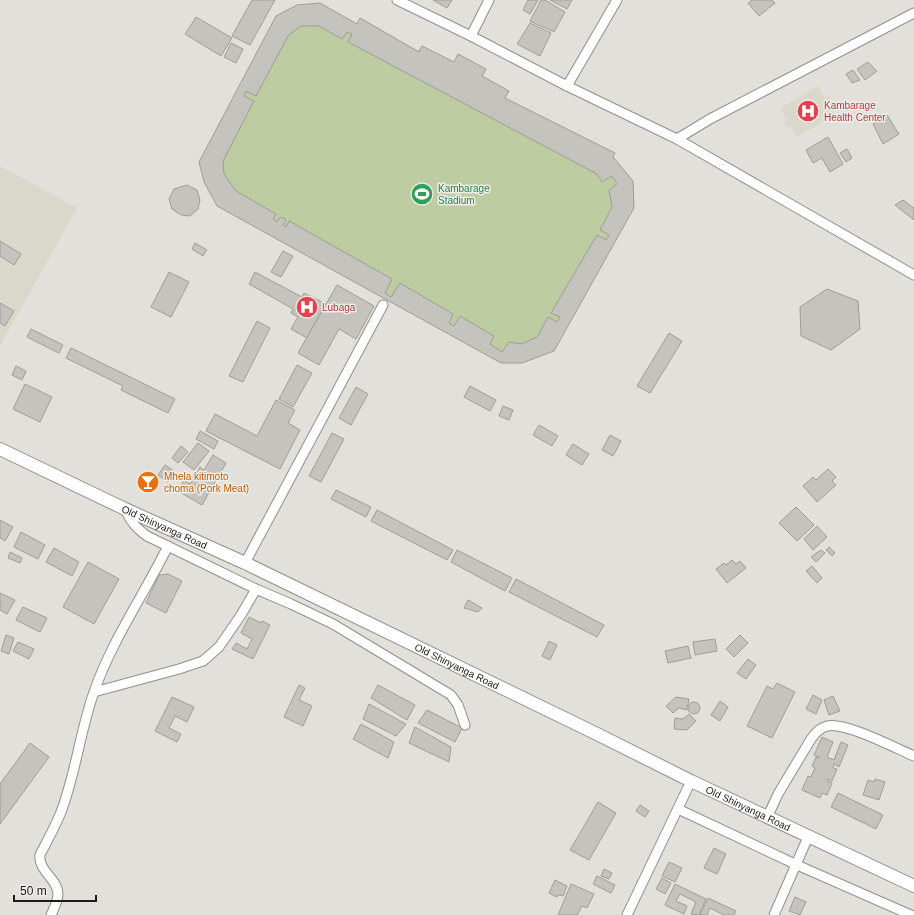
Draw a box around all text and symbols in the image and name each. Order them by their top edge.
hospital icon: Kambarage Health Center [795,98,821,124]
place label: Kambarage Health Center [824,100,886,123]
sports icon: Kambarage Stadium [409,181,435,207]
place label: Kambarage Stadium [438,183,490,206]
hospital icon: Lubaga [294,294,320,320]
place label: Lubaga [322,302,356,313]
bar icon: Mhela kitimoto choma (Pork Meat) [135,469,161,495]
place label: Mhela kitimoto choma (Pork Meat) [164,471,249,494]
street label: Old Shinyanga Road [120,503,209,551]
street label: Old Shinyanga Road [413,641,501,692]
street label: Old Shinyanga Road [704,784,792,833]
scale bar [14,877,96,903]
text: 50 m [20,884,47,898]

